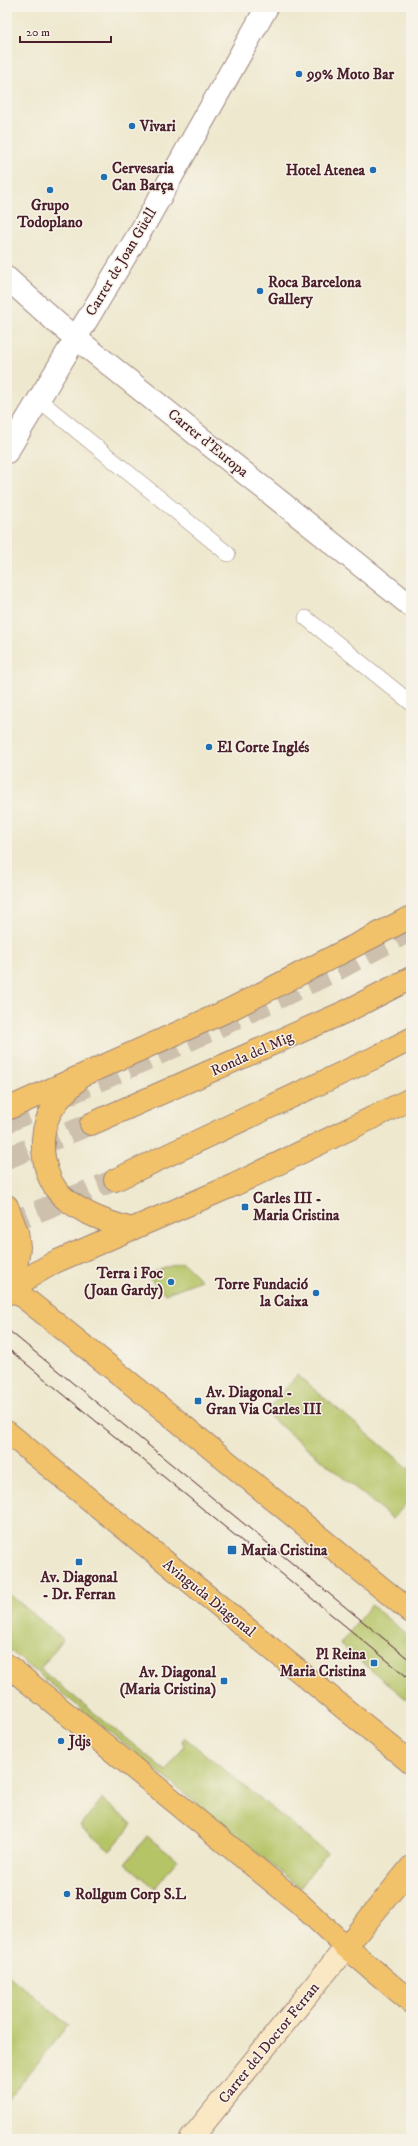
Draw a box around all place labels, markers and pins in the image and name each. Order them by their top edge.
place label: 99% Moto Bar [306,65,395,84]
marker: 99% Moto Bar [294,69,304,79]
place label: Vivari [139,117,176,136]
marker: Vivari [127,121,137,131]
place label: Cervesaria Can Barça [112,159,175,195]
place label: Hotel Atenea [286,161,366,180]
marker: Hotel Atenea [368,165,378,175]
marker: Cervesaria Can Barça [99,172,109,182]
marker: Grupo Todoplano [45,185,55,195]
place label: Grupo Todoplano [16,196,83,232]
place label: Roca Barcelona Gallery [268,273,362,309]
marker: Roca Barcelona Gallery [255,286,265,296]
place label: El Corte Inglés [217,738,309,757]
marker: El Corte Inglés [204,742,214,752]
place label: Carles III - Maria Cristina [253,1189,340,1225]
marker: Carles III - Maria Cristina [240,1202,250,1212]
place label: Terra i Foc (Joan Gardy) [84,1264,164,1300]
place label: Torre Fundació la Caixa [214,1275,309,1311]
marker: Terra i Foc (Joan Gardy) [166,1277,176,1287]
marker: Torre Fundació la Caixa [311,1288,321,1298]
place label: Av. Diagonal - Gran Via Carles III [205,1383,322,1419]
marker: Av. Diagonal - Gran Via Carles III [193,1396,203,1406]
place label: Maria Cristina [241,1541,328,1560]
marker: Maria Cristina [226,1544,238,1556]
marker: Av. Diagonal - Dr. Ferran [74,1557,84,1567]
place label: Av. Diagonal - Dr. Ferran [40,1568,118,1604]
place label: Pl Reina Maria Cristina [280,1645,367,1681]
marker: Pl Reina Maria Cristina [369,1658,379,1668]
place label: Av. Diagonal (Maria Cristina) [120,1663,216,1699]
marker: Av. Diagonal (Maria Cristina) [219,1676,229,1686]
place label: Jdjs [67,1732,91,1751]
marker: Jdjs [56,1736,66,1746]
place label: Rollgum Corp S.L [75,1885,186,1904]
marker: Rollgum Corp S.L [62,1889,72,1899]

